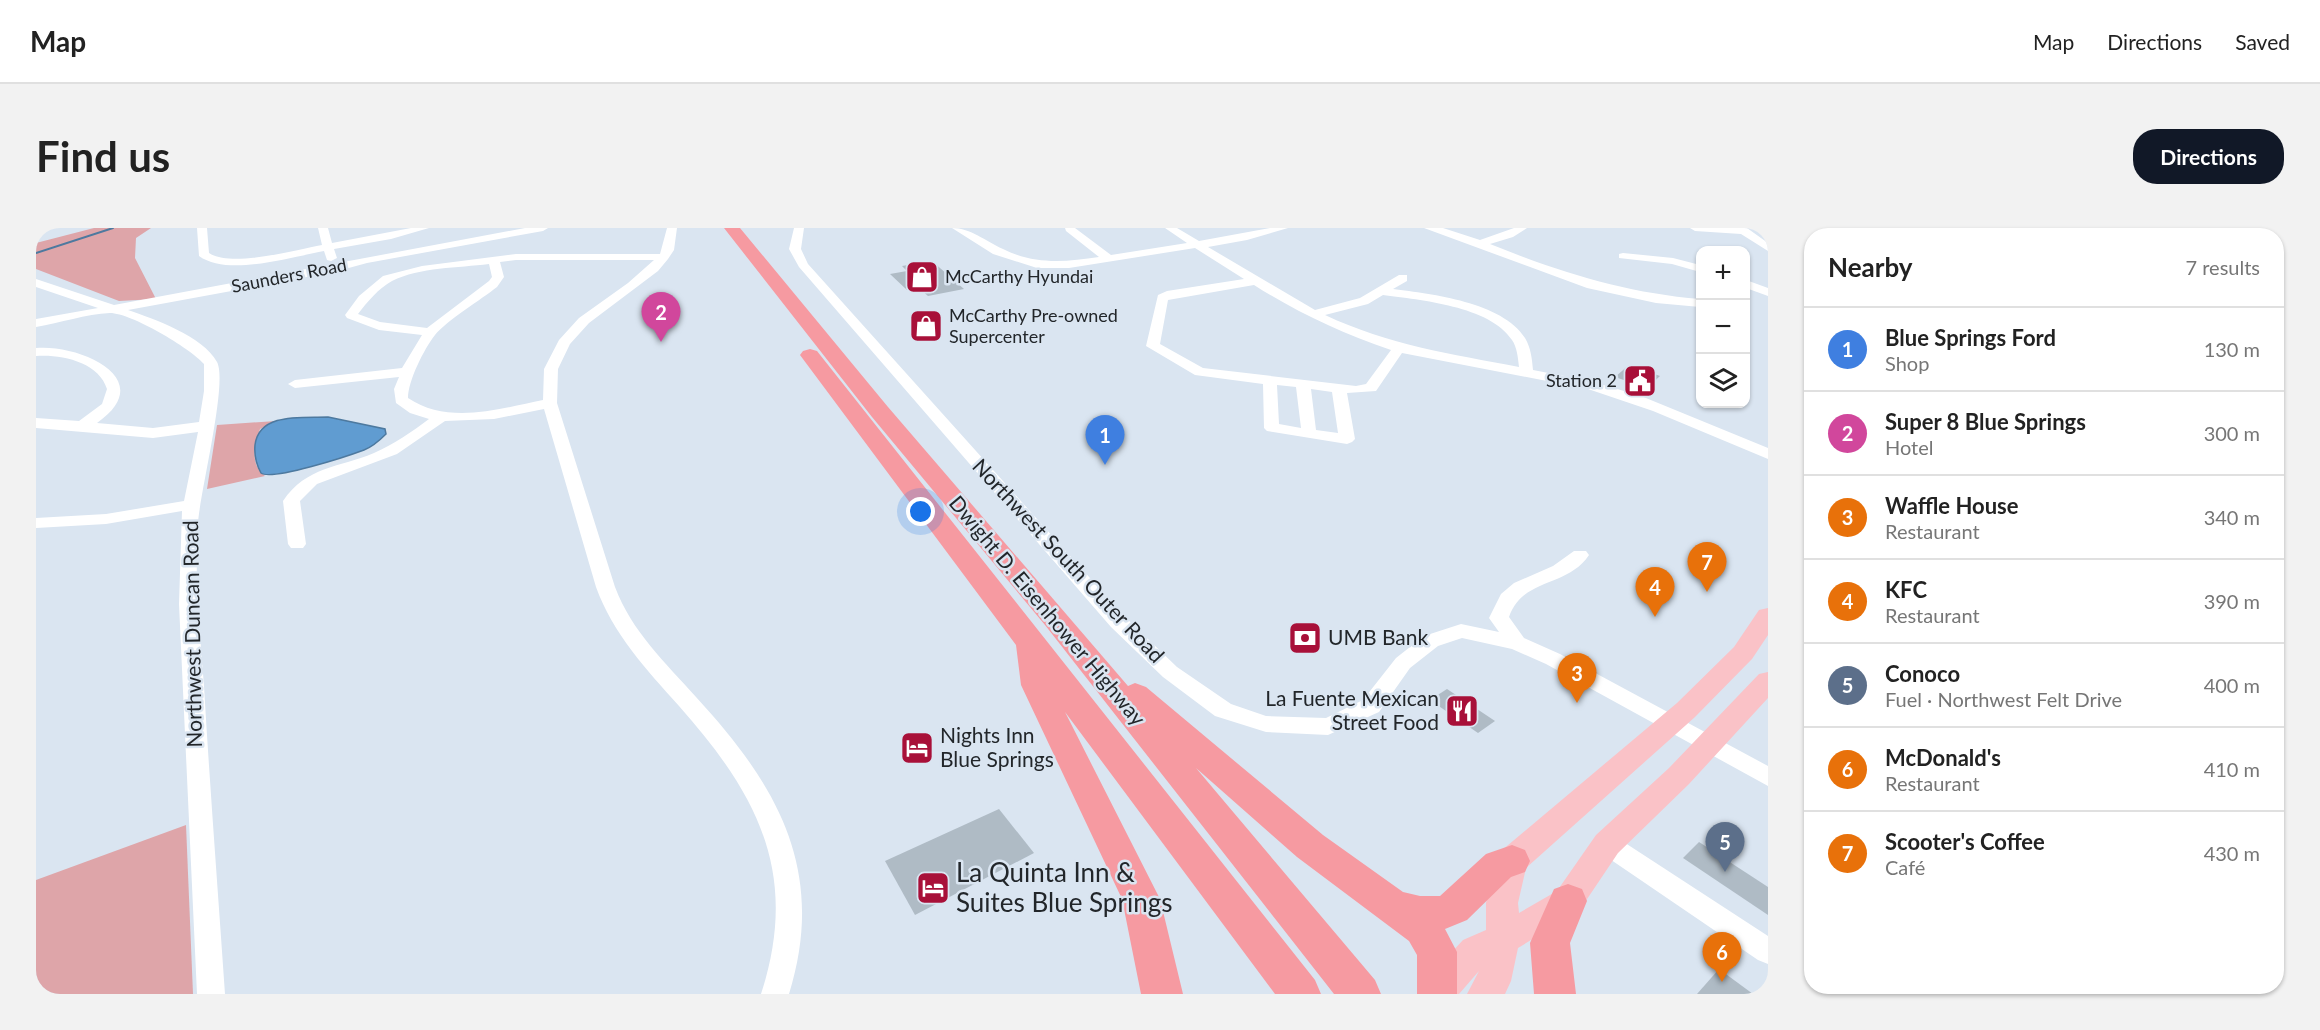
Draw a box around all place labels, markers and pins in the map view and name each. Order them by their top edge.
shop icon: McCarthy Hyundai [904,259,940,295]
place label: McCarthy Hyundai [945,265,1093,287]
pin: 2 [642,292,680,342]
place label: McCarthy Pre-owned Supercenter [949,304,1118,347]
shop icon: McCarthy Pre-owned Supercenter [908,308,944,344]
public building icon: Station 2 [1622,363,1658,399]
place label: Station 2 [1546,369,1617,391]
pin: 1 [1086,416,1124,465]
pin: 7 [1688,542,1726,592]
pin: 4 [1636,568,1674,617]
bank icon: UMB Bank [1287,620,1323,656]
place label: UMB Bank [1328,624,1428,649]
pin: 3 [1558,654,1596,703]
place label: La Fuente Mexican Street Food [1265,685,1439,734]
restaurant icon: La Fuente Mexican Street Food [1444,693,1480,729]
place label: Nights Inn Blue Springs [940,722,1054,771]
hotel icon: Nights Inn Blue Springs [899,730,935,766]
pin: 5 [1706,822,1744,872]
place label: La Quinta Inn & Suites Blue Springs [956,856,1172,918]
hotel icon: La Quinta Inn & Suites Blue Springs [915,870,951,906]
pin: 6 [1702,932,1742,982]

